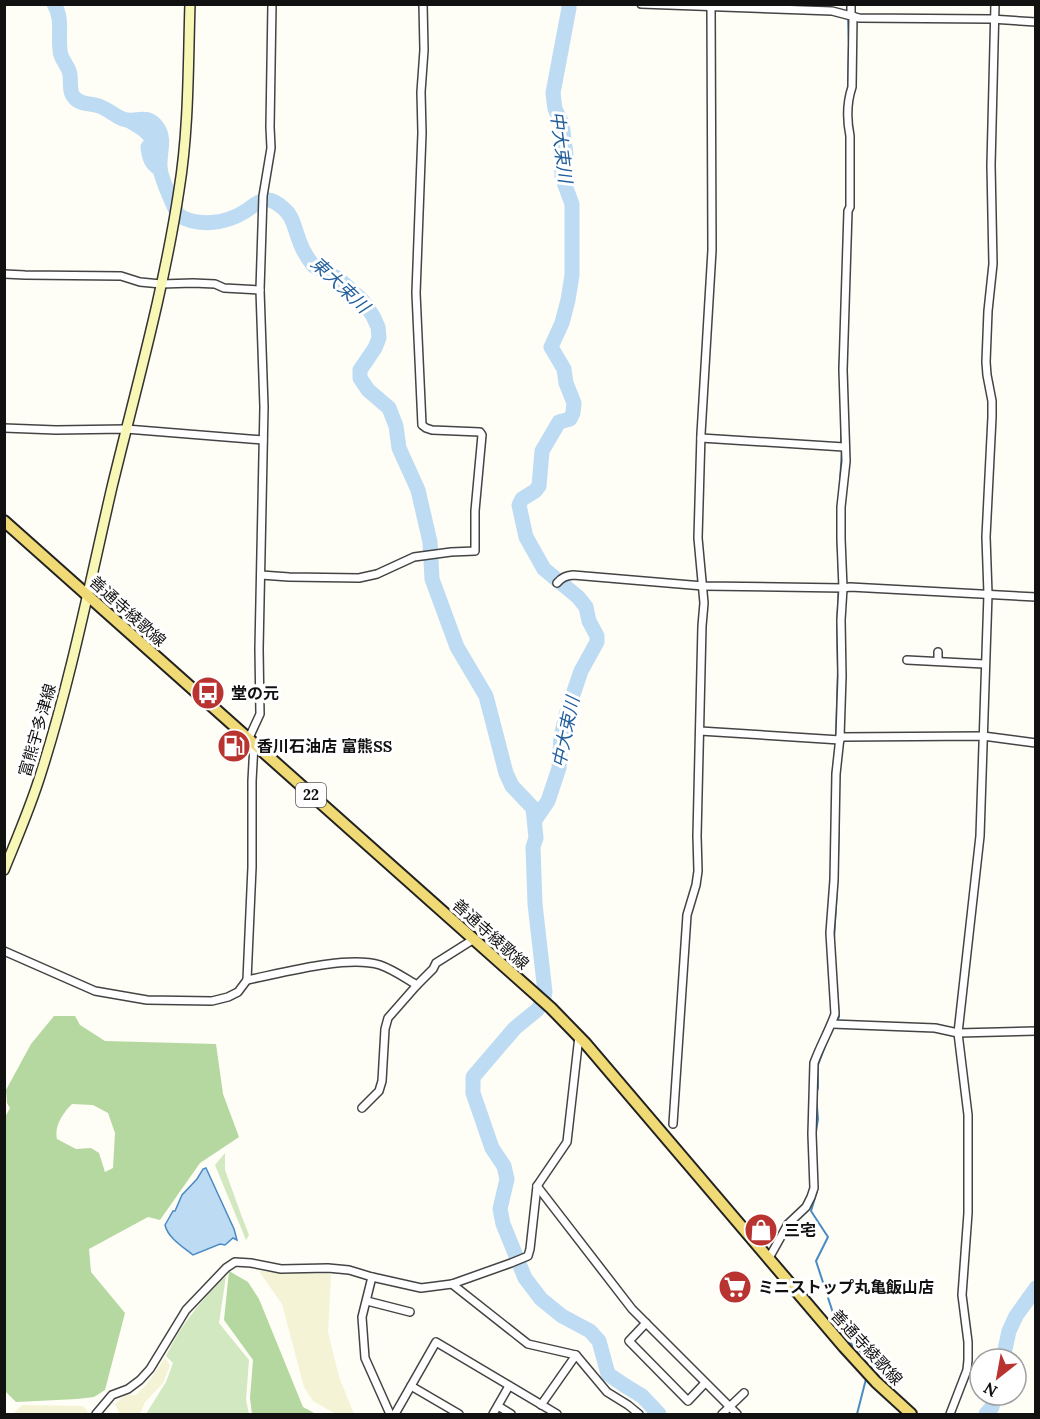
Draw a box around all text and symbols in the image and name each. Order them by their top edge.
water label: 中大束川 [546,110,578,186]
water label: 東大束川 [306,252,376,319]
street label: 善通寺綾歌線 [86,571,170,651]
bus stop icon: 堂の元 [190,675,226,711]
street label: 富熊宇多津線 [14,681,60,779]
place label: 堂の元 [231,683,279,703]
water label: 中大束川 [547,692,585,770]
fuel station icon: 香川石油店 富熊SS [216,728,252,764]
place label: 香川石油店 富熊SS [257,736,393,756]
road number: 22 [296,783,326,807]
street label: 善通寺綾歌線 [449,894,533,974]
shop icon: 三宅 [743,1212,779,1248]
place label: 三宅 [784,1220,816,1240]
supermarket icon: ミニストップ丸亀飯山店 [717,1269,753,1305]
place label: ミニストップ丸亀飯山店 [758,1277,934,1297]
street label: 善通寺綾歌線 [827,1305,907,1389]
north arrow [968,1347,1028,1407]
text: N [980,1378,1001,1402]

